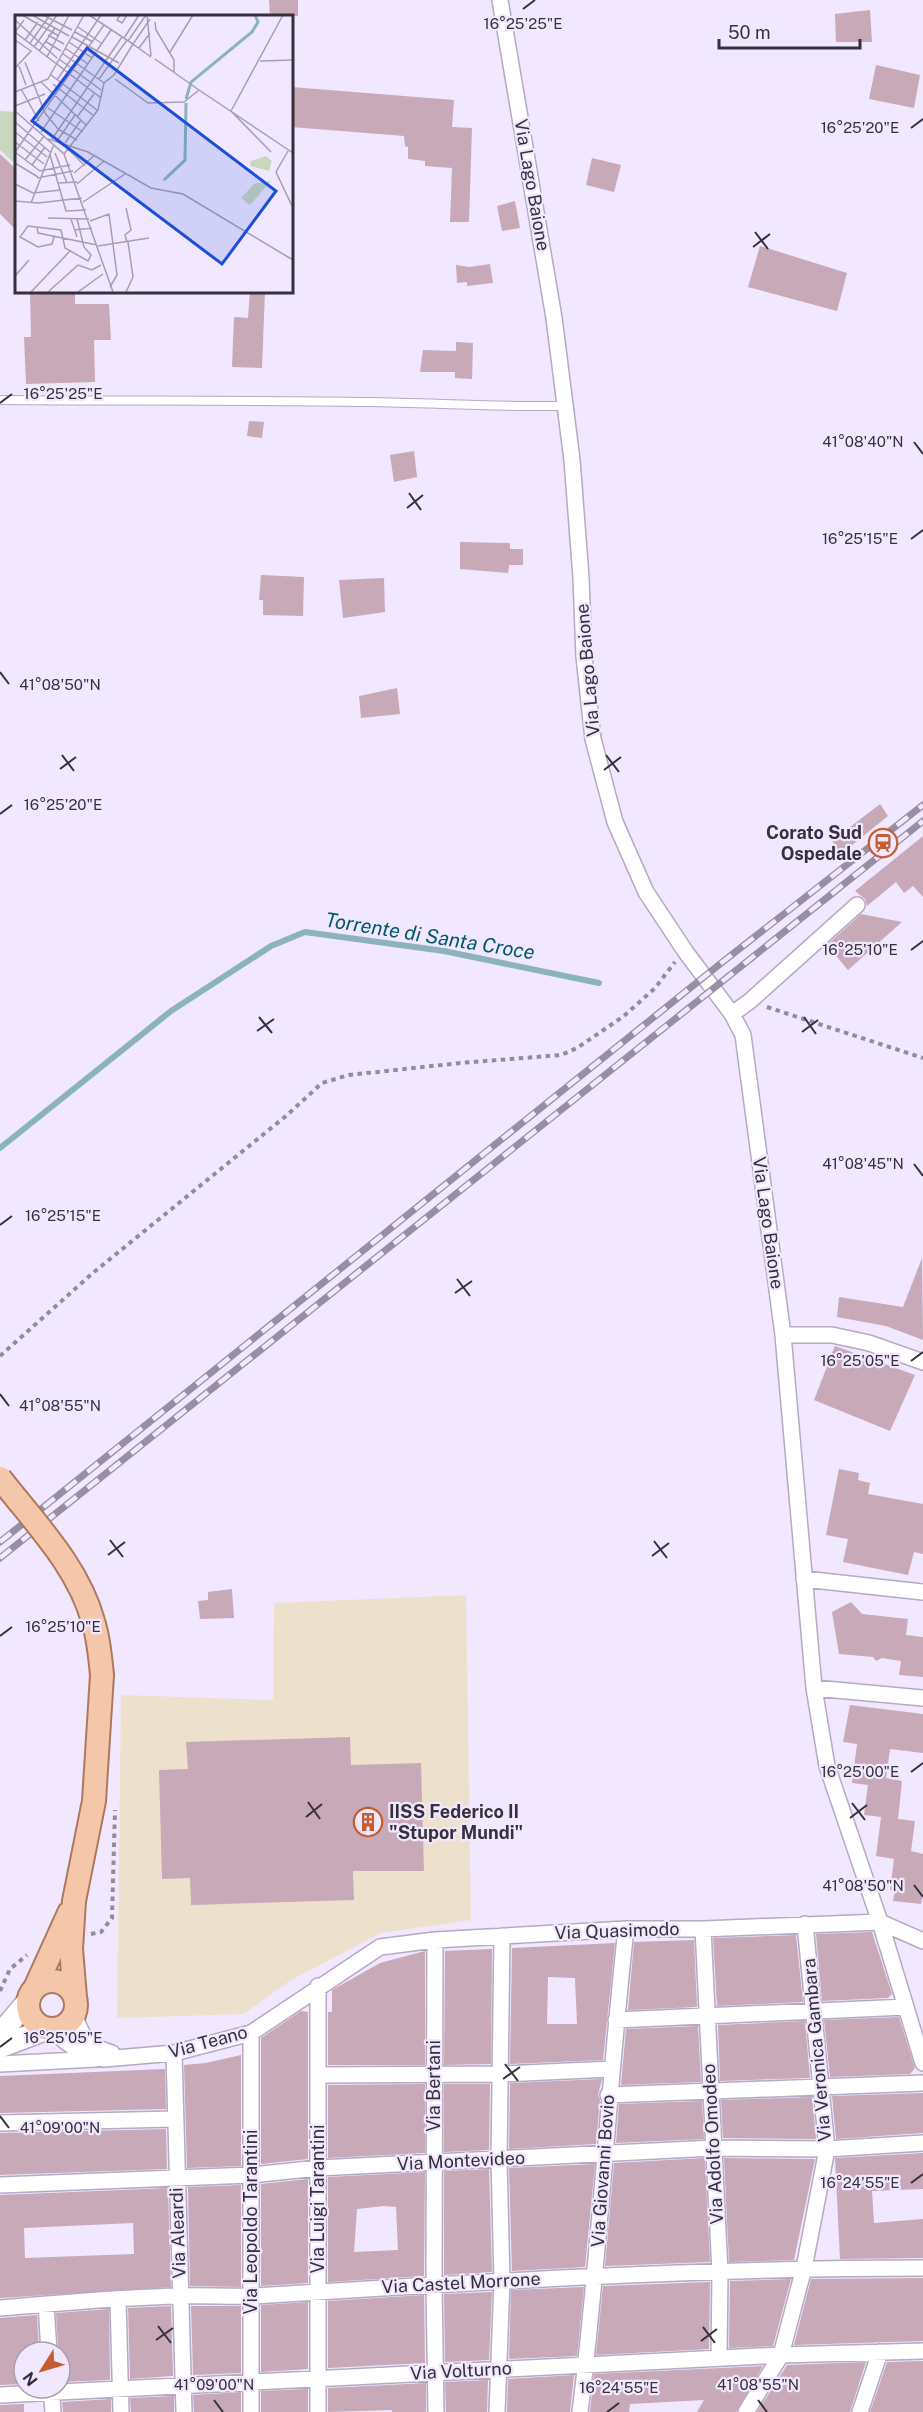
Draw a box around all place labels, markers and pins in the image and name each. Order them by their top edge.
place label: Corato Sud Ospedale [766,822,862,864]
station icon: Corato Sud Ospedale [867,827,899,859]
place label: IISS Federico II "Stupor Mundi" [389,1801,523,1843]
building icon: IISS Federico II "Stupor Mundi" [352,1806,384,1838]

